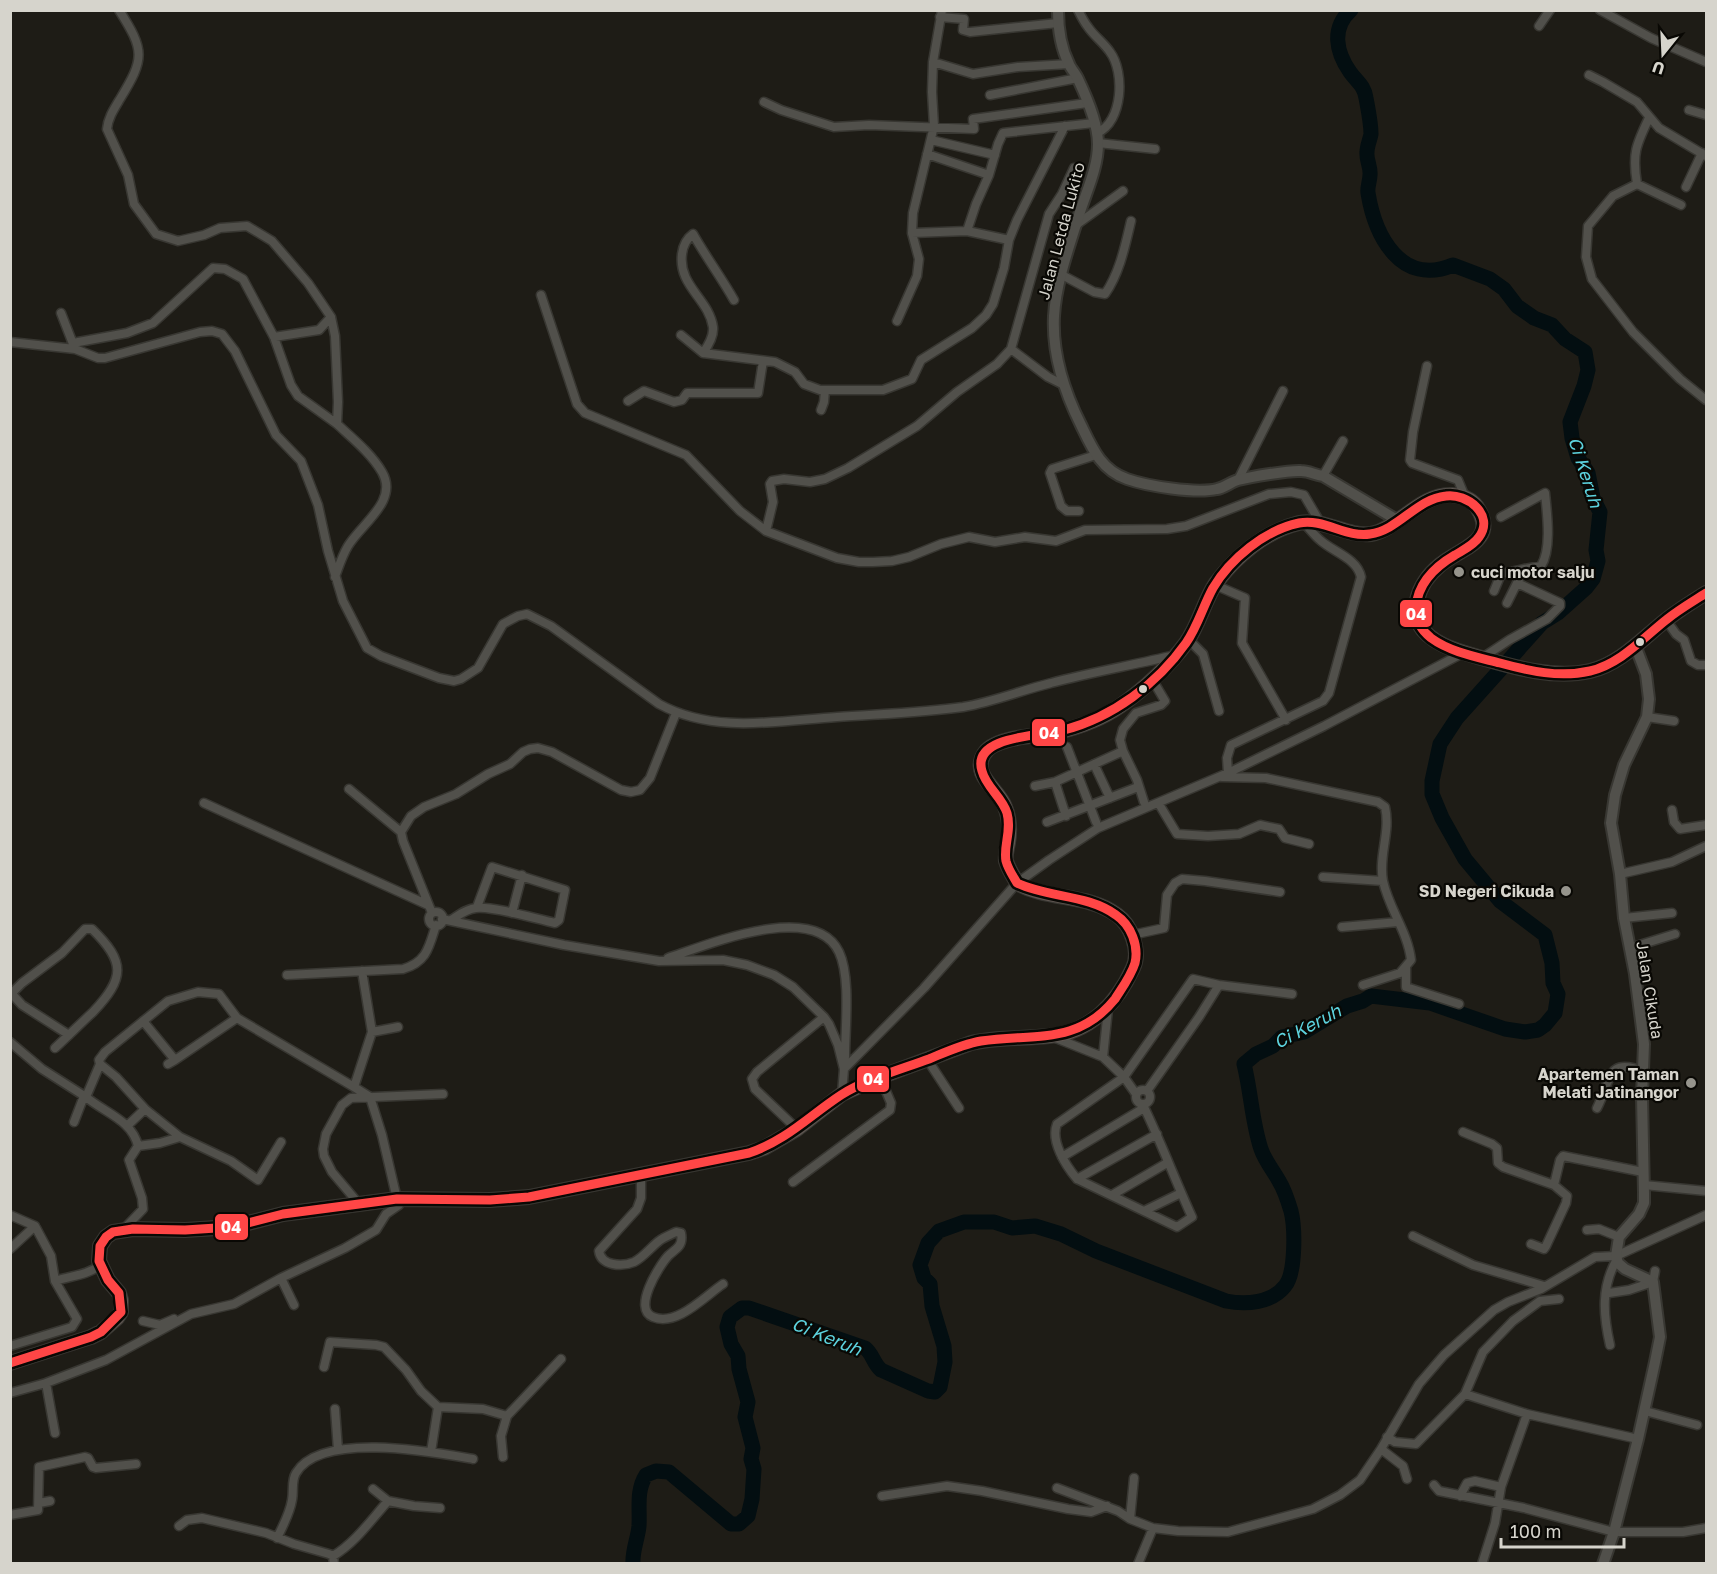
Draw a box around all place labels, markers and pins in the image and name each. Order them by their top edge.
place label: cuci motor salju [1471,562,1595,582]
marker: cuci motor salju [1452,565,1466,579]
unlabelled marker [1634,636,1646,648]
unlabelled marker [1137,683,1149,695]
place label: SD Negeri Cikuda [1419,881,1554,901]
marker: SD Negeri Cikuda [1559,884,1573,898]
place label: Apartemen Taman Melati Jatinangor [1538,1064,1679,1102]
marker: Apartemen Taman Melati Jatinangor [1684,1076,1698,1090]

